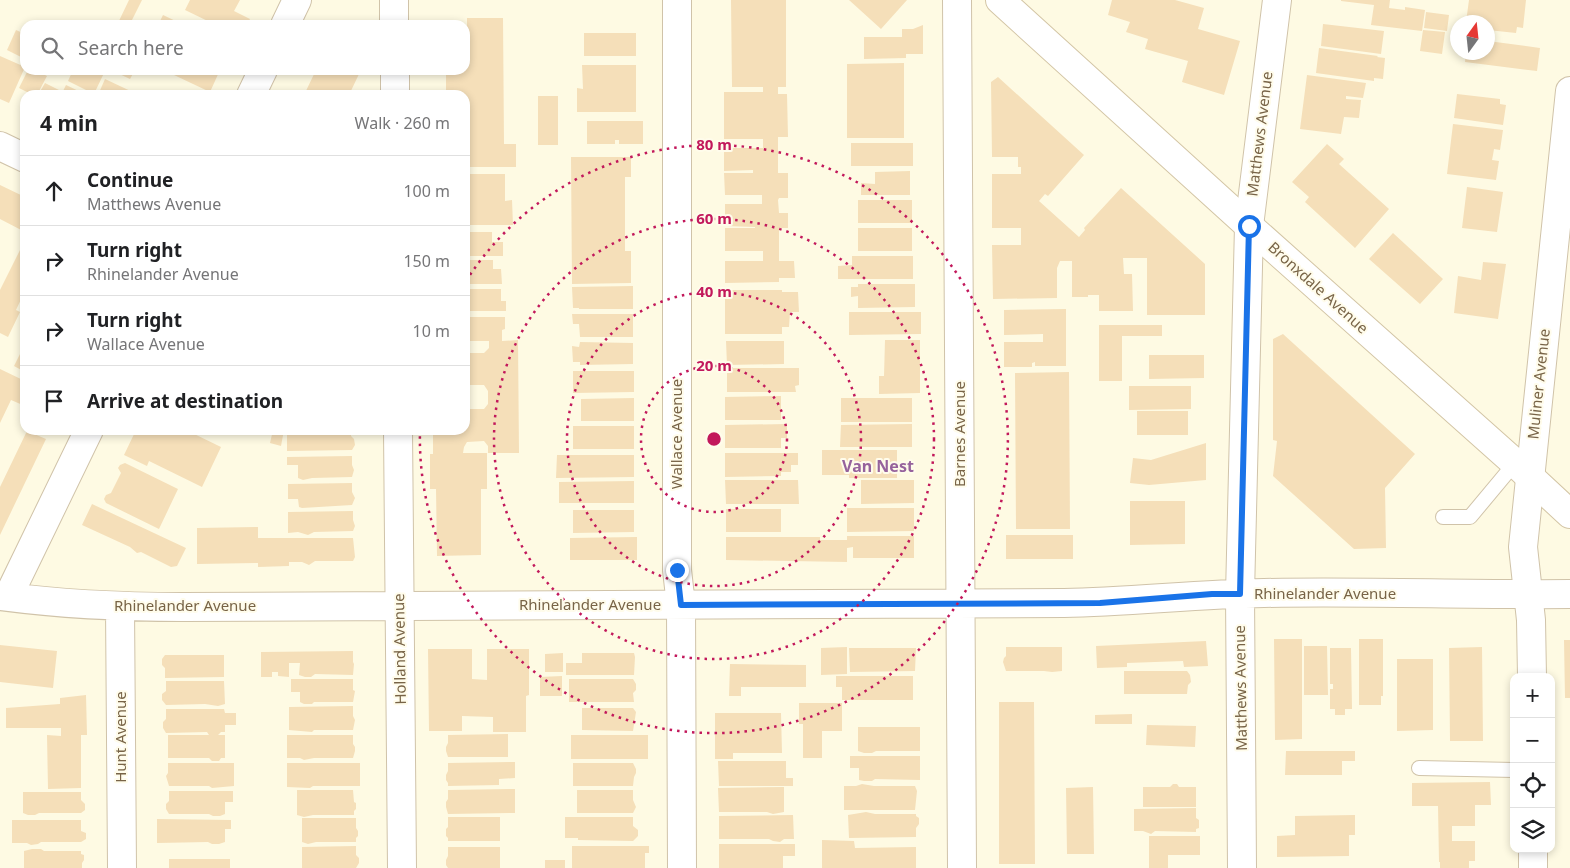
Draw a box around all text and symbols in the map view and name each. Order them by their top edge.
north arrow [1450,15,1495,60]
search box [20,20,470,75]
icon: search [38,34,66,62]
text: Search here [78,35,184,61]
street label: Matthews Avenue [1241,70,1277,198]
text: 4 min [40,109,98,137]
text: Walk · 260 m [355,112,450,134]
text: 80 m [696,134,732,154]
text: Continue [87,167,173,193]
icon: ahead [40,177,68,205]
text: 100 m [403,180,450,202]
text: Matthews Avenue [87,193,221,215]
text: 60 m [696,208,732,228]
route start [1238,215,1261,238]
text: Turn right [87,237,182,263]
street label: Bronxdale Avenue [1264,237,1373,338]
icon: right [40,247,68,275]
text: 150 m [403,250,450,272]
text: Rhinelander Avenue [87,263,239,285]
text: 40 m [696,281,732,301]
text: Turn right [87,307,182,333]
icon: right [40,317,68,345]
text: 10 m [413,320,450,342]
street label: Muliner Avenue [1522,328,1554,440]
text: Wallace Avenue [87,333,205,355]
text: 20 m [696,355,732,375]
street label: Wallace Avenue [666,379,686,489]
street label: Barnes Avenue [949,381,969,487]
icon: arrive [40,387,68,415]
text: Arrive at destination [87,388,283,414]
centre of rings [705,430,723,448]
district label: Van Nest [842,455,914,477]
route end [666,559,689,582]
street label: Rhinelander Avenue [1254,583,1396,603]
street label: Holland Avenue [388,593,410,705]
street label: Rhinelander Avenue [519,594,661,614]
street label: Rhinelander Avenue [114,595,256,615]
street label: Matthews Avenue [1229,625,1251,751]
map controls [1510,673,1555,853]
button: + [1510,673,1555,718]
street label: Hunt Avenue [110,691,130,783]
button: − [1510,718,1555,763]
button: locate [1510,763,1555,808]
button: layers [1510,808,1555,853]

